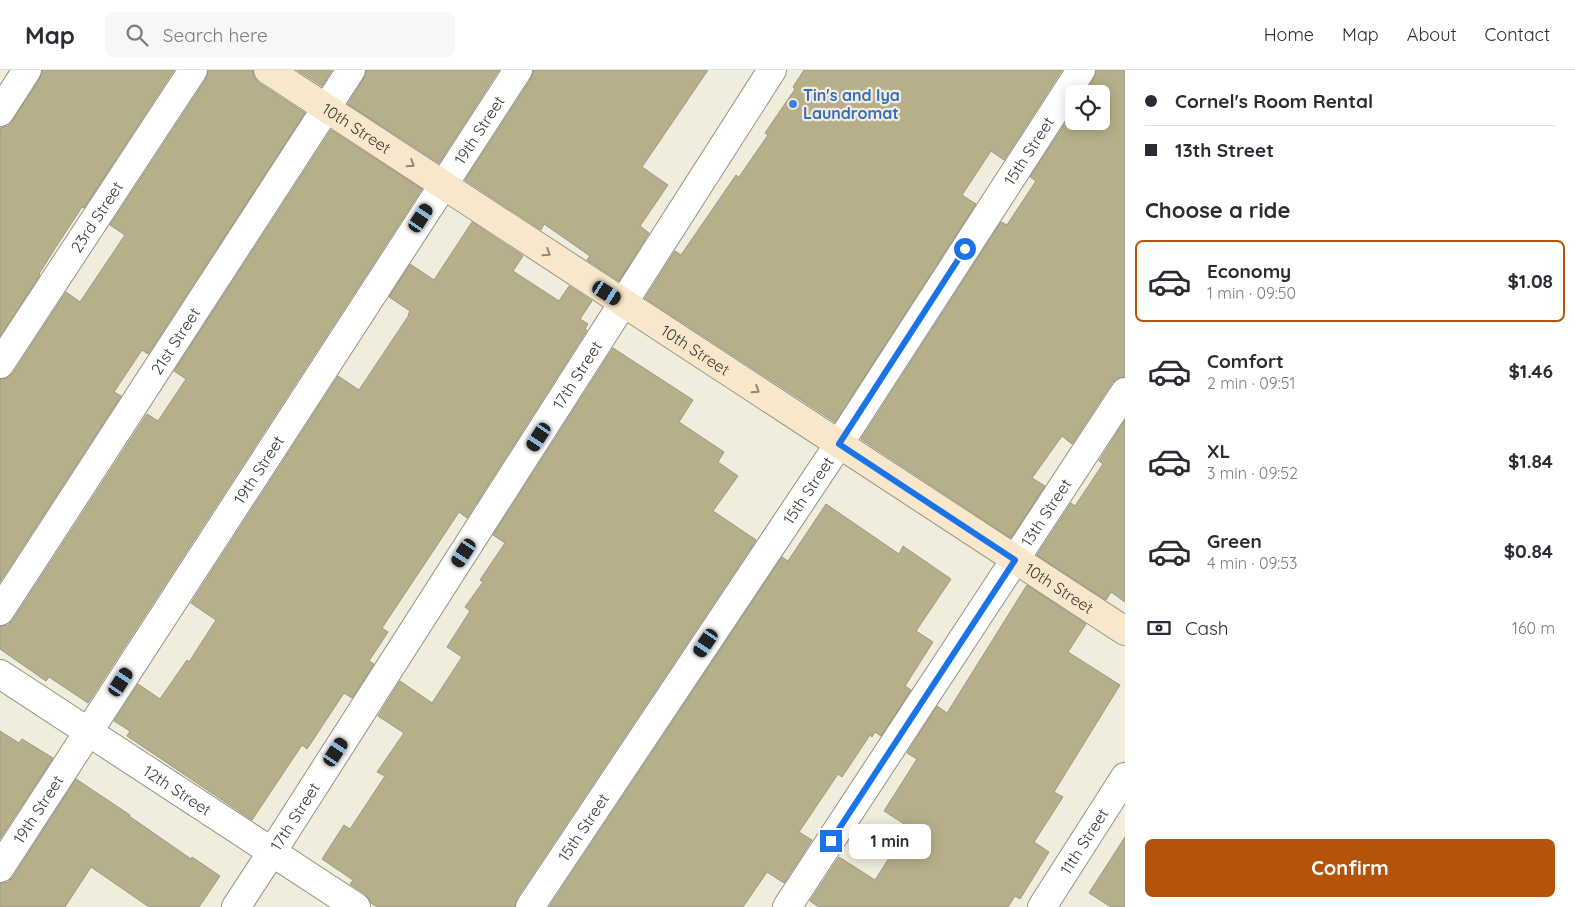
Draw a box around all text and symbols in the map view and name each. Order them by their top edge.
search box [105,12,455,57]
text: Map [25,20,75,50]
icon: search [123,21,151,49]
text: Search here [163,23,268,47]
text: Home [1264,23,1314,46]
text: Map [1342,23,1379,46]
text: About [1407,23,1457,46]
text: Contact [1485,23,1550,46]
place label: Tin's and Iya Laundromat [803,85,900,123]
map controls [1065,85,1110,130]
button: locate [1065,85,1110,130]
text: Cornel's Room Rental [1175,89,1373,113]
street label: 19th Street [450,92,509,168]
street label: 10th Street [319,98,395,158]
marker: Tin's and Iya Laundromat [787,98,799,110]
street label: 15th Street [999,113,1058,189]
text: 13th Street [1175,138,1274,162]
one-way arrow [405,158,415,167]
street label: 23rd Street [66,178,127,256]
text: Choose a ride [1145,196,1290,224]
car [406,201,435,235]
route start [954,238,976,260]
one-way arrow [541,247,550,256]
icon: car [1147,259,1192,304]
text: Economy [1207,259,1291,283]
text: $1.08 [1507,269,1553,293]
car [590,279,623,307]
text: 1 min · 09:50 [1207,283,1296,303]
street label: 21st Street [146,304,204,378]
street label: 10th Street [657,320,734,380]
street label: 17th Street [548,337,606,413]
icon: car [1147,349,1192,394]
text: Comfort [1207,349,1284,373]
text: $1.46 [1508,359,1553,383]
text: 2 min · 09:51 [1207,373,1295,393]
one-way arrow [750,384,759,393]
car [524,420,553,454]
street label: 19th Street [229,432,288,508]
icon: car [1147,439,1192,484]
text: XL [1207,439,1230,463]
text: $1.84 [1508,449,1553,473]
street label: 15th Street [778,453,838,528]
text: 3 min · 09:52 [1207,463,1298,483]
street label: 13th Street [1016,475,1075,550]
icon: car [1147,529,1192,574]
text: Green [1207,529,1262,553]
car [449,536,478,570]
text: $0.84 [1504,539,1553,563]
text: 4 min · 09:53 [1207,553,1297,573]
street label: 10th Street [1021,558,1098,618]
icon: cash [1145,614,1173,642]
text: Cash [1185,616,1229,640]
text: 160 m [1512,618,1555,638]
car [691,626,720,660]
car [106,665,135,699]
car [321,735,350,769]
street label: 12th Street [139,761,215,820]
street label: 19th Street [9,771,68,847]
street label: 17th Street [266,779,324,854]
street label: 15th Street [554,789,613,865]
street label: 11th Street [1055,804,1112,878]
callout: 1 min [848,824,931,858]
route end [820,830,842,852]
text: 1 min [871,831,909,851]
button: Confirm [1145,839,1555,897]

